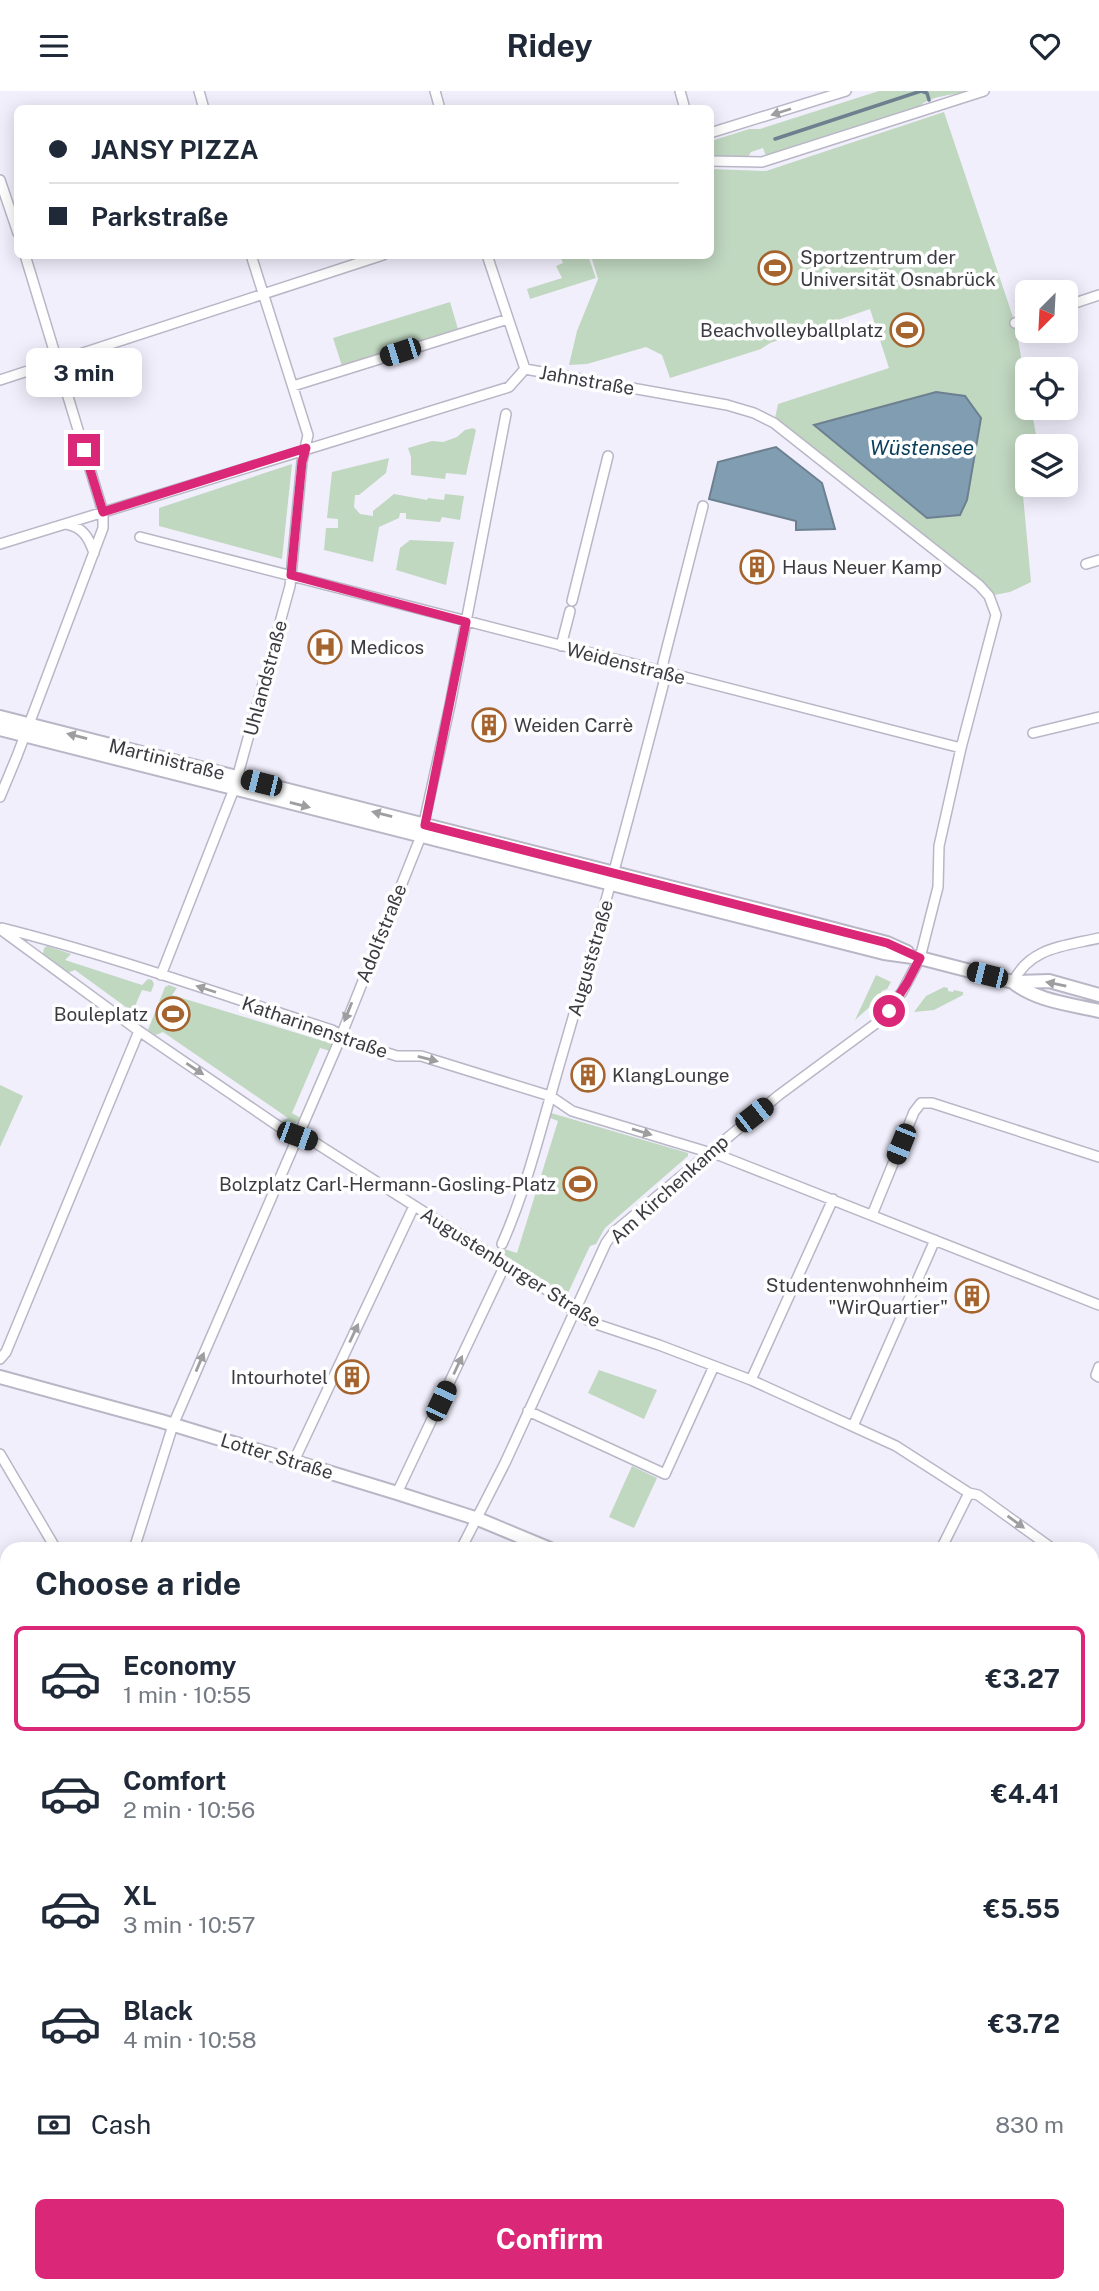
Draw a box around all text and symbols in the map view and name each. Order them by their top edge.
icon: menu [35,27,73,65]
text: Ridey [506,27,593,64]
icon: heart [1026,27,1064,65]
one-way arrow [770,107,791,118]
text: JANSY PIZZA [91,134,259,165]
text: Parkstraße [91,201,229,232]
place label: Sportzentrum der Universität Osnabrück [800,246,996,290]
sports icon: Sportzentrum der Universität Osnabrück [756,249,794,287]
north arrow [1015,280,1078,343]
map controls [1015,280,1078,497]
sports icon: Beachvolleyballplatz [888,311,926,349]
place label: Beachvolleyballplatz [700,319,883,341]
car [377,336,424,368]
callout: 3 min [26,349,142,397]
button: locate [1015,357,1078,420]
text: 3 min [54,359,114,386]
street label: Jahnstraße [538,361,636,399]
route end [68,434,100,466]
button: layers [1015,434,1078,497]
water label: Wüstensee [870,435,974,460]
building icon: Haus Neuer Kamp [738,548,776,586]
place label: Haus Neuer Kamp [782,556,942,578]
street label: Uhlandstraße [239,618,291,738]
hospital icon: Medicos [306,628,344,666]
place label: Medicos [350,636,424,658]
street label: Weidenstraße [564,638,688,688]
building icon: Weiden Carrè [470,706,508,744]
place label: Weiden Carrè [514,714,633,736]
one-way arrow [65,730,87,741]
street label: Martinistraße [107,734,227,784]
car [239,768,284,798]
one-way arrow [290,800,312,811]
one-way arrow [371,808,393,819]
street label: Adolfstraße [351,880,411,986]
street label: Auguststraße [563,897,617,1019]
car [965,960,1010,990]
one-way arrow [1045,978,1067,989]
one-way arrow [195,984,216,994]
street label: Katharinenstraße [239,992,391,1062]
sports icon: Bouleplatz [154,995,192,1033]
route start [873,995,905,1027]
one-way arrow [343,1002,354,1023]
place label: Bouleplatz [54,1003,148,1025]
one-way arrow [417,1054,439,1065]
building icon: KlangLounge [569,1056,607,1094]
one-way arrow [186,1062,204,1076]
place label: KlangLounge [612,1064,730,1086]
car [731,1094,778,1136]
car [274,1119,321,1153]
car [884,1121,919,1167]
one-way arrow [632,1128,653,1138]
street label: Am Kirchenkamp [605,1130,733,1248]
sports icon: Bolzplatz Carl-Hermann-Gosling-Platz [561,1165,599,1203]
place label: Bolzplatz Carl-Hermann-Gosling-Platz [219,1173,556,1195]
street label: Augustenburger Straße [417,1202,605,1332]
place label: Studentenwohnheim "WirQuartier" [766,1274,948,1318]
building icon: Studentenwohnheim "WirQuartier" [953,1277,991,1315]
one-way arrow [349,1323,360,1343]
one-way arrow [195,1352,206,1373]
one-way arrow [452,1355,464,1375]
building icon: Intourhotel [333,1358,371,1396]
place label: Intourhotel [231,1366,328,1388]
car [423,1378,460,1424]
street label: Lotter Straße [218,1428,336,1484]
one-way arrow [1007,1515,1025,1529]
text: Choose a ride [35,1565,241,1602]
icon: car [39,1647,102,1710]
text: Economy [123,1650,236,1681]
text: €3.27 [985,1663,1060,1694]
text: 1 min · 10:55 [123,1681,251,1708]
icon: car [39,1762,102,1825]
text: Comfort [123,1765,226,1796]
text: €4.41 [991,1778,1060,1809]
text: 2 min · 10:56 [123,1796,255,1823]
icon: car [39,1877,102,1940]
text: XL [123,1880,157,1911]
text: €5.55 [983,1893,1060,1924]
text: 3 min · 10:57 [123,1911,256,1938]
icon: car [39,1992,102,2055]
text: Black [123,1995,193,2026]
text: €3.72 [988,2008,1060,2039]
text: 4 min · 10:58 [123,2026,257,2053]
icon: cash [35,2106,73,2144]
text: Cash [91,2109,151,2140]
text: 830 m [995,2111,1064,2138]
button: Confirm [35,2199,1064,2279]

